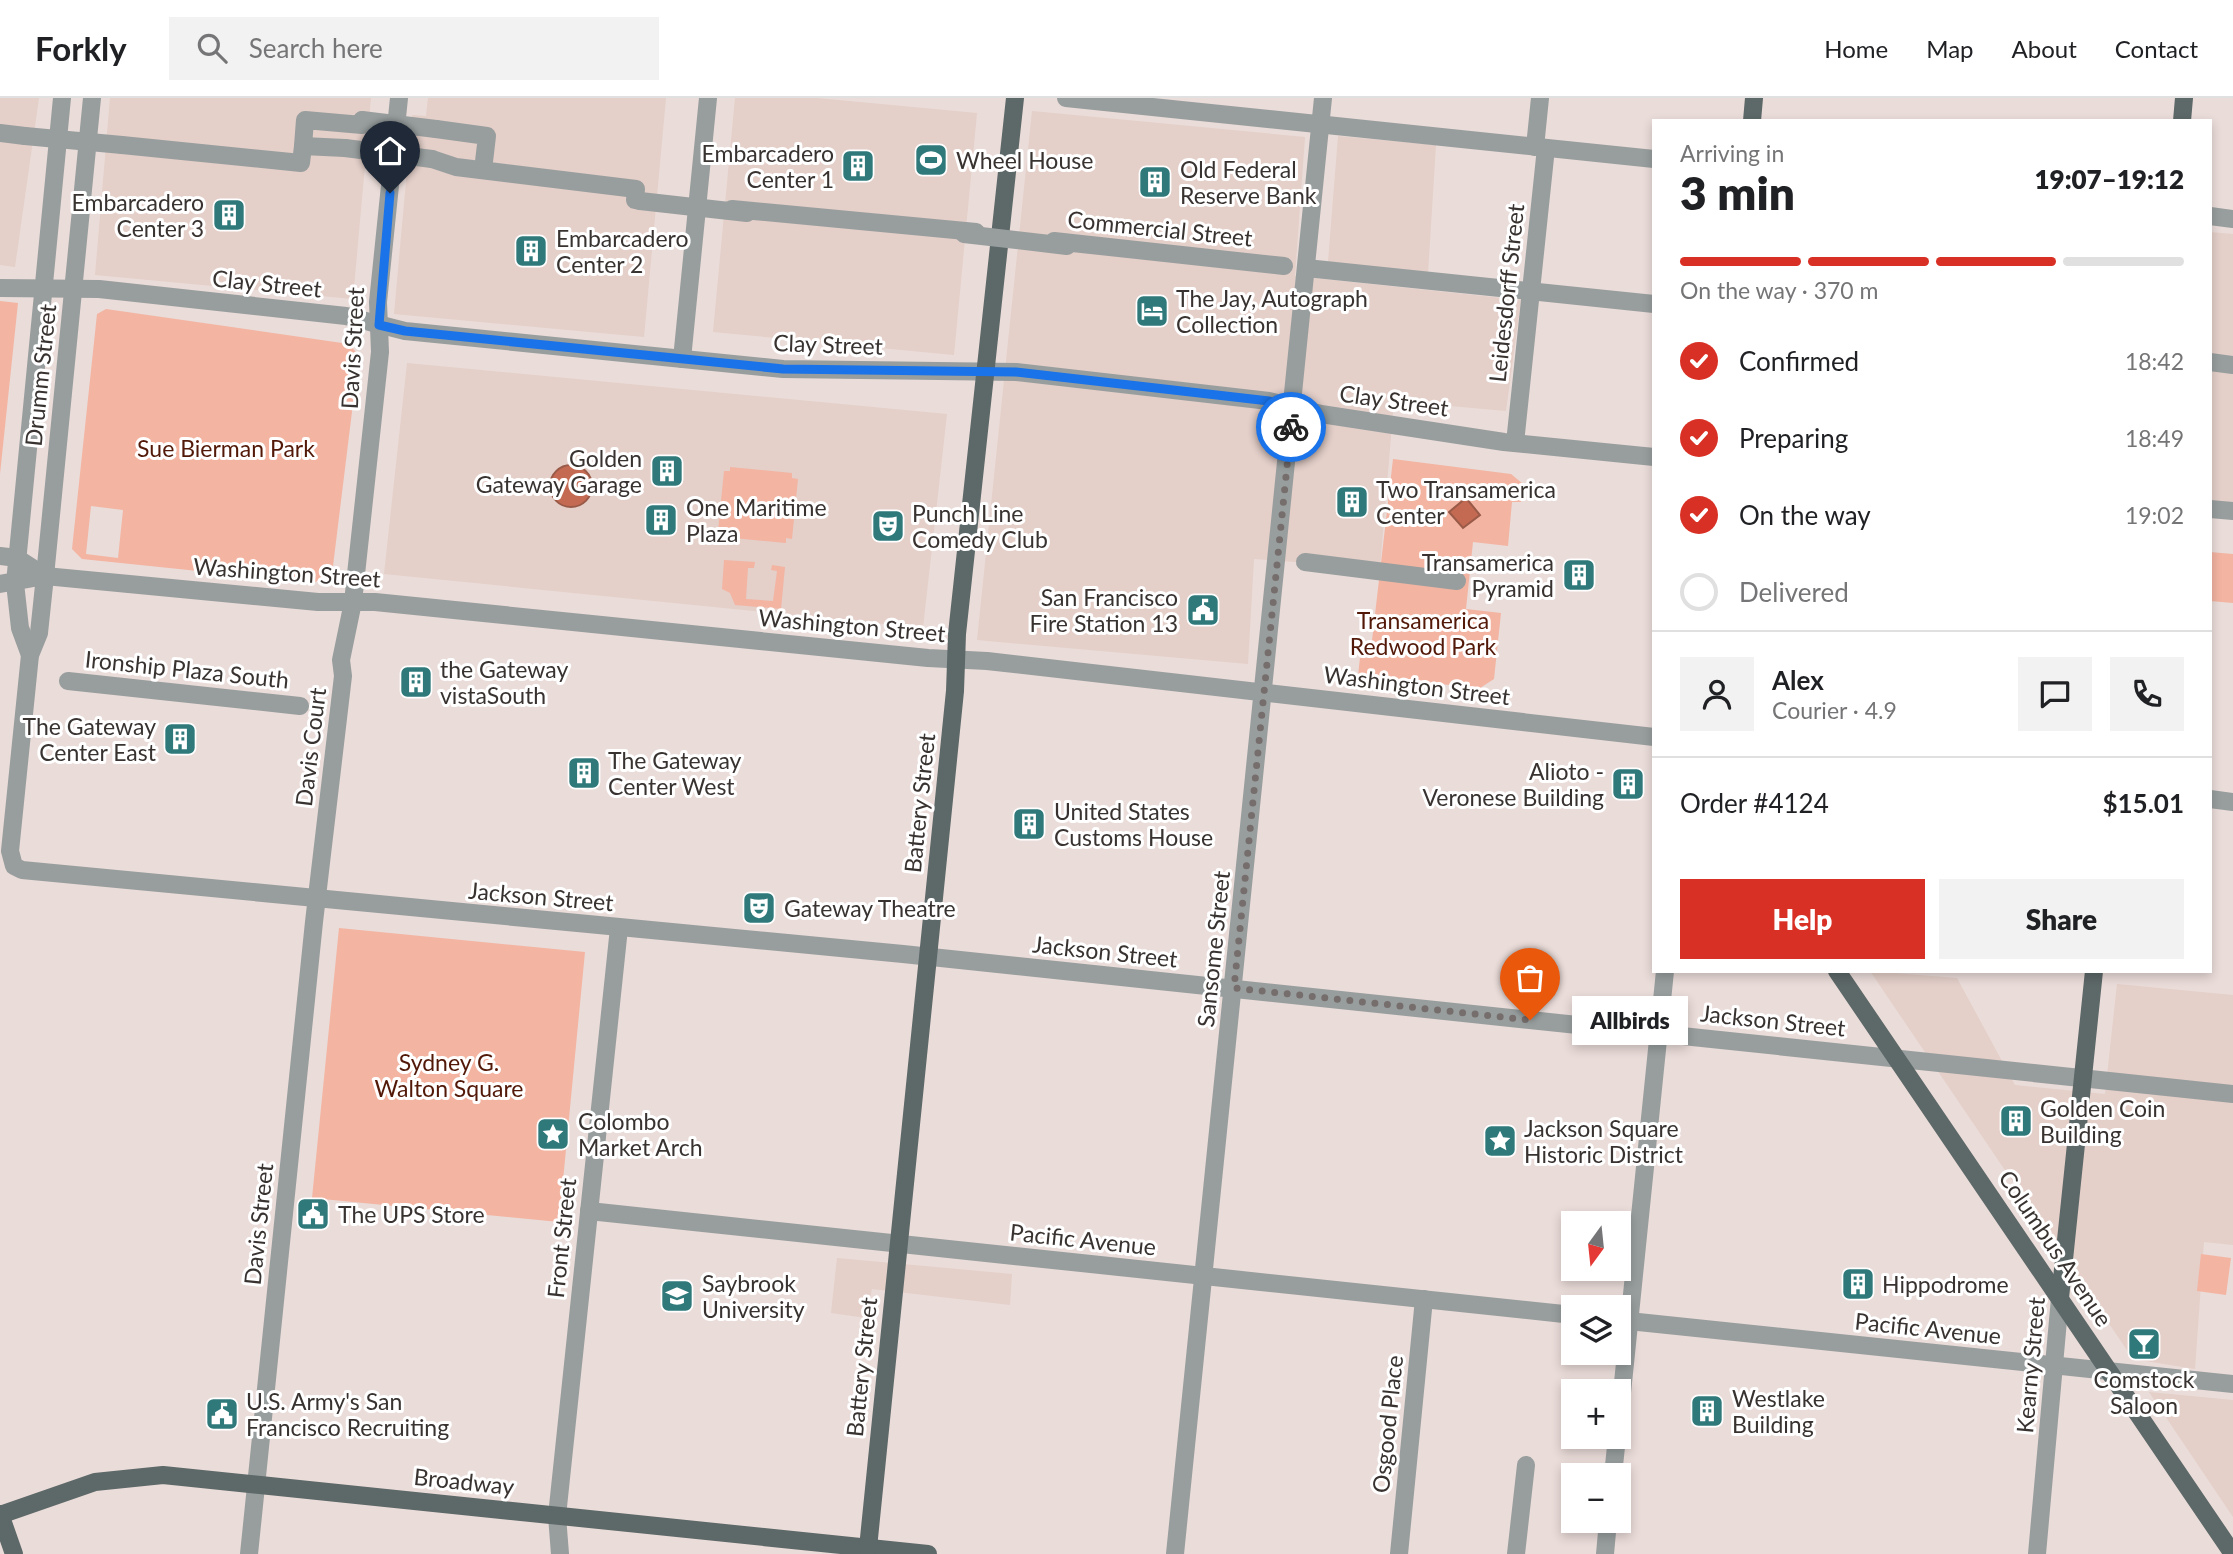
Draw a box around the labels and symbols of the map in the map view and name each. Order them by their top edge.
pin [360,121,420,193]
place label: Embarcadero Center 1 [702,139,834,193]
sports icon: Wheel House [912,141,950,179]
place label: Wheel House [956,146,1093,174]
building icon: Embarcadero Center 1 [839,147,877,185]
place label: Old Federal Reserve Bank [1180,155,1317,209]
building icon: Old Federal Reserve Bank [1136,163,1174,201]
place label: Embarcadero Center 3 [72,188,204,242]
building icon: Embarcadero Center 3 [210,196,248,234]
street label: Leidesdorff Street [1483,202,1529,384]
street label: Commercial Street [1066,204,1255,252]
place label: Embarcadero Center 2 [556,224,688,278]
building icon: Embarcadero Center 2 [512,232,550,270]
street label: Clay Street [211,263,324,303]
place label: The Jay, Autograph Collection [1176,284,1368,338]
street label: Davis Street [335,286,369,410]
hotel icon: The Jay, Autograph Collection [1133,292,1171,330]
street label: Drumm Street [19,302,61,447]
street label: Clay Street [773,328,884,360]
street label: Clay Street [1338,379,1451,422]
courier [1256,392,1326,462]
park label: Sue Bierman Park [137,434,315,462]
place label: Golden Gateway Garage [476,444,642,498]
building icon: Golden Gateway Garage [648,452,686,490]
place label: Two Transamerica Center [1376,475,1556,529]
building icon: Two Transamerica Center [1333,483,1371,521]
place label: One Maritime Plaza [686,493,827,547]
place label: Punch Line Comedy Club [912,499,1048,553]
building icon: One Maritime Plaza [642,501,680,539]
theatre icon: Punch Line Comedy Club [869,507,907,545]
place label: Transamerica Pyramid [1422,548,1554,602]
street label: Washington Street [192,551,382,593]
building icon: Transamerica Pyramid [1560,556,1598,594]
place label: San Francisco Fire Station 13 [1029,583,1178,637]
public building icon: San Francisco Fire Station 13 [1184,591,1222,629]
street label: Washington Street [757,603,947,647]
park label: Transamerica Redwood Park [1350,606,1496,660]
street label: Ironship Plaza South [84,644,290,694]
place label: the Gateway vistaSouth [440,655,568,709]
street label: Washington Street [1322,660,1513,710]
building icon: the Gateway vistaSouth [397,663,435,701]
street label: Davis Court [289,685,331,808]
place label: The Gateway Center East [23,712,157,766]
building icon: The Gateway Center East [161,720,199,758]
street label: Battery Street [898,731,940,874]
place label: The Gateway Center West [608,746,742,800]
building icon: The Gateway Center West [565,754,603,792]
place label: Alioto - Veronese Building [1423,757,1604,811]
building icon: Alioto - Veronese Building [1609,765,1647,803]
place label: United States Customs House [1054,797,1213,851]
building icon: United States Customs House [1010,805,1048,843]
street label: Sansome Street [1191,869,1235,1029]
street label: Jackson Street [467,876,616,916]
theatre icon: Gateway Theatre [740,889,778,927]
place label: Gateway Theatre [784,894,956,922]
street label: Jackson Street [1031,929,1180,973]
pin [1500,948,1560,1020]
callout: Allbirds [1572,996,1688,1044]
street label: Jackson Street [1699,998,1848,1042]
park label: Sydney G. Walton Square [375,1048,523,1102]
place label: Golden Coin Building [2040,1094,2165,1148]
building icon: Golden Coin Building [1997,1102,2035,1140]
place label: Colombo Market Arch [578,1107,703,1161]
place label: Jackson Square Historic District [1524,1114,1684,1168]
place icon: Colombo Market Arch [534,1115,572,1153]
place icon: Jackson Square Historic District [1481,1122,1519,1160]
street label: Davis Street [238,1161,278,1286]
street label: Columbus Avenue [1993,1165,2119,1331]
street label: Front Street [541,1176,581,1299]
public building icon: The UPS Store [294,1195,332,1233]
place label: The UPS Store [338,1200,485,1228]
north arrow [1561,1211,1631,1281]
street label: Pacific Avenue [1009,1217,1157,1261]
building icon: Hippodrome [1839,1265,1877,1303]
place label: Saybrook University [702,1269,805,1323]
place label: Hippodrome [1882,1270,2009,1298]
school or university icon: Saybrook University [658,1277,696,1315]
street label: Battery Street [840,1295,882,1438]
street label: Kearny Street [2010,1295,2050,1434]
street label: Pacific Avenue [1854,1306,2002,1350]
bar icon: Comstock Saloon [2125,1325,2163,1363]
street label: Osgood Place [1366,1354,1408,1494]
place label: Comstock Saloon [2094,1365,2195,1419]
place label: Westlake Building [1732,1384,1825,1438]
place label: U.S. Army's San Francisco Recruiting [246,1387,449,1441]
building icon: Westlake Building [1688,1392,1726,1430]
public building icon: U.S. Army's San Francisco Recruiting [203,1395,241,1433]
street label: Broadway [412,1462,516,1500]

